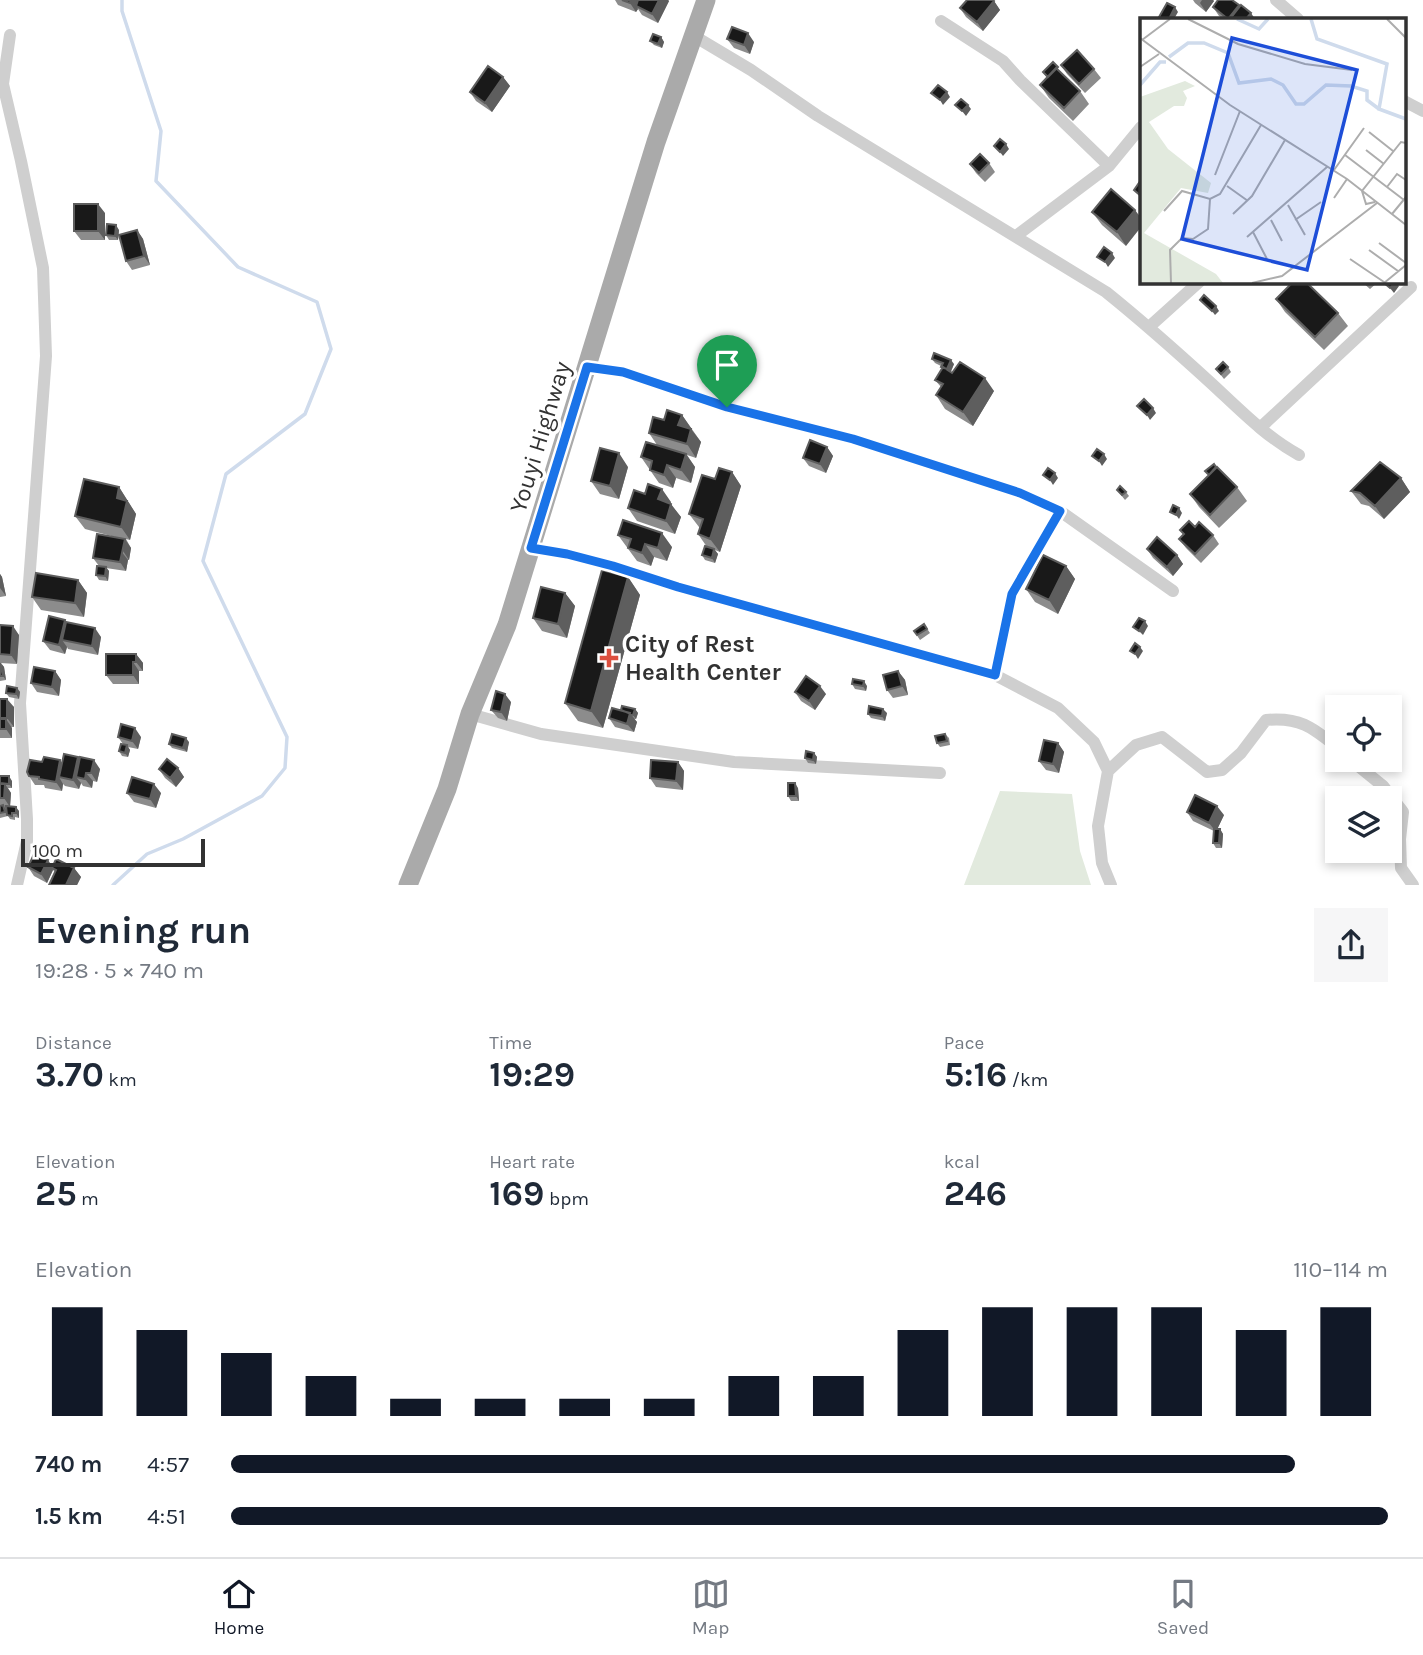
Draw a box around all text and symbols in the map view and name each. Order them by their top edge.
inset map [1140,18,1406,284]
pin [697,335,757,407]
icon: arrive [708,346,746,384]
street label: Youyi Highway [504,358,576,516]
place label: City of Rest Health Center [625,630,782,686]
marker: City of Rest Health Center [599,648,619,668]
map controls [1325,695,1402,863]
button: locate [1325,695,1402,772]
button: layers [1325,786,1402,863]
scale bar [21,836,205,868]
text: 100 m [32,840,83,862]
text: Evening run [35,908,251,953]
button: share [1314,908,1388,982]
text: 19:28 · 5 × 740 m [35,957,204,984]
text: Distance [35,1032,112,1054]
text: Time [489,1032,532,1054]
text: Pace [944,1032,984,1054]
text: 3.70 [35,1054,104,1095]
text: 19:29 [489,1054,575,1095]
text: 5:16 [944,1054,1007,1095]
text: km [104,1069,137,1091]
text: /km [1007,1069,1048,1091]
text: Elevation [35,1151,115,1173]
text: Heart rate [489,1151,575,1173]
text: kcal [944,1151,980,1173]
text: 25 [35,1173,77,1214]
text: 169 [489,1173,544,1214]
text: 246 [944,1173,1007,1214]
text: m [77,1188,99,1210]
text: bpm [544,1188,589,1210]
text: Elevation [35,1256,132,1283]
text: 110–114 m [1293,1256,1388,1283]
text: 740 m [35,1451,102,1478]
text: 4:57 [147,1451,189,1478]
text: 1.5 km [35,1503,103,1530]
text: 4:51 [147,1503,186,1530]
tab: Home [214,1575,264,1639]
tab: Map [692,1575,730,1639]
tab: Saved [1157,1575,1209,1639]

